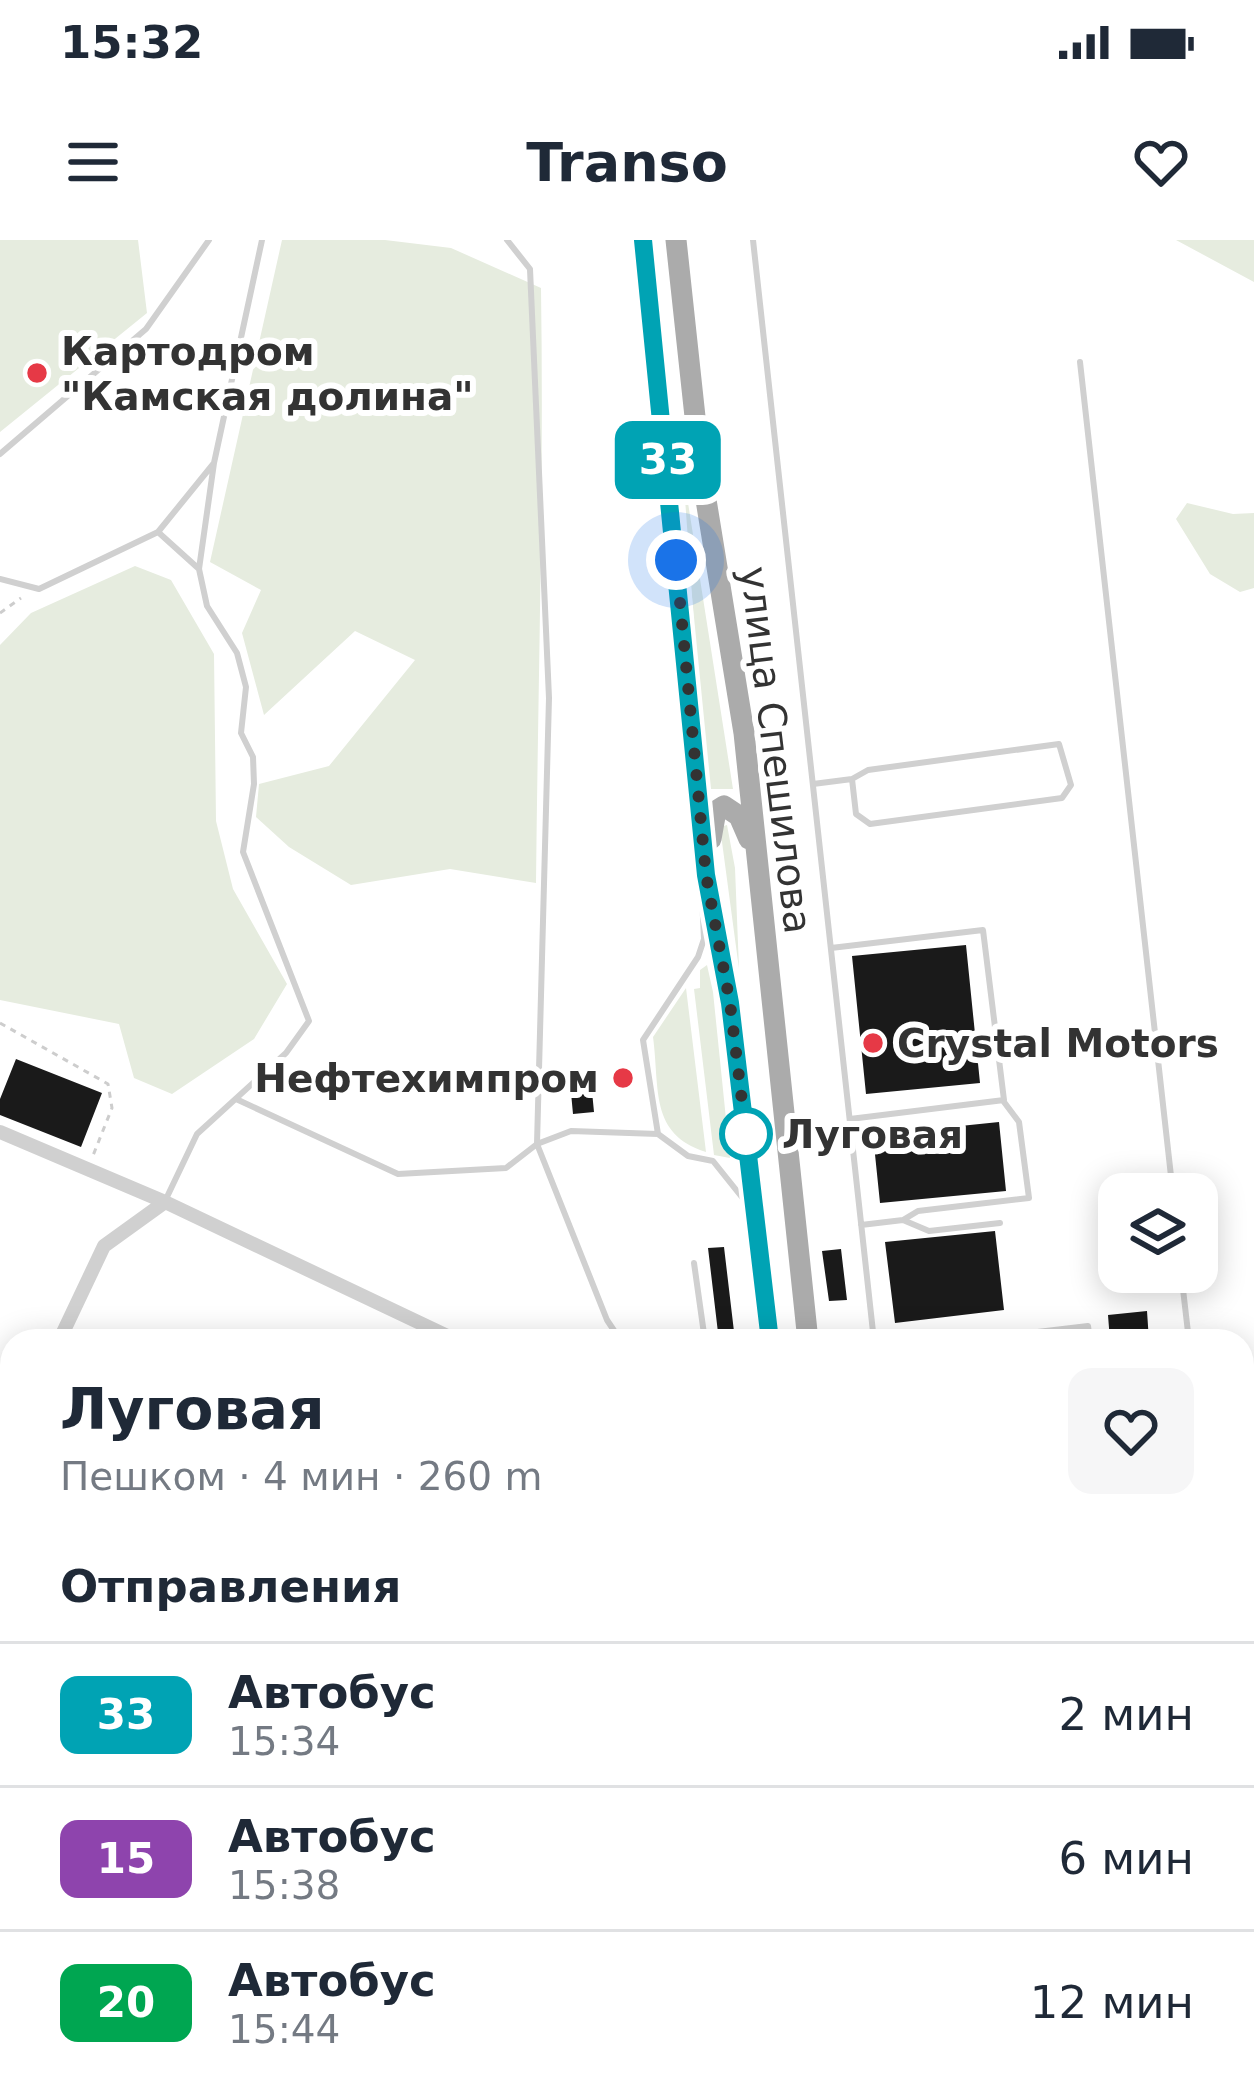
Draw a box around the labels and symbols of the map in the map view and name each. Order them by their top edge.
place label: Картодром "Камская долина" [61,329,474,419]
marker: Картодром "Камская долина" [24,360,50,386]
line badge: 33 [614,421,722,499]
your location [646,530,706,590]
street label: улица Спешилова [731,564,821,936]
place label: Crystal Motors [897,1021,1219,1066]
marker: Crystal Motors [860,1030,886,1056]
place label: Нефтехимпром [254,1056,599,1101]
marker: Нефтехимпром [610,1065,636,1091]
marker: Луговая [721,1109,771,1159]
place label: Луговая [782,1112,963,1157]

